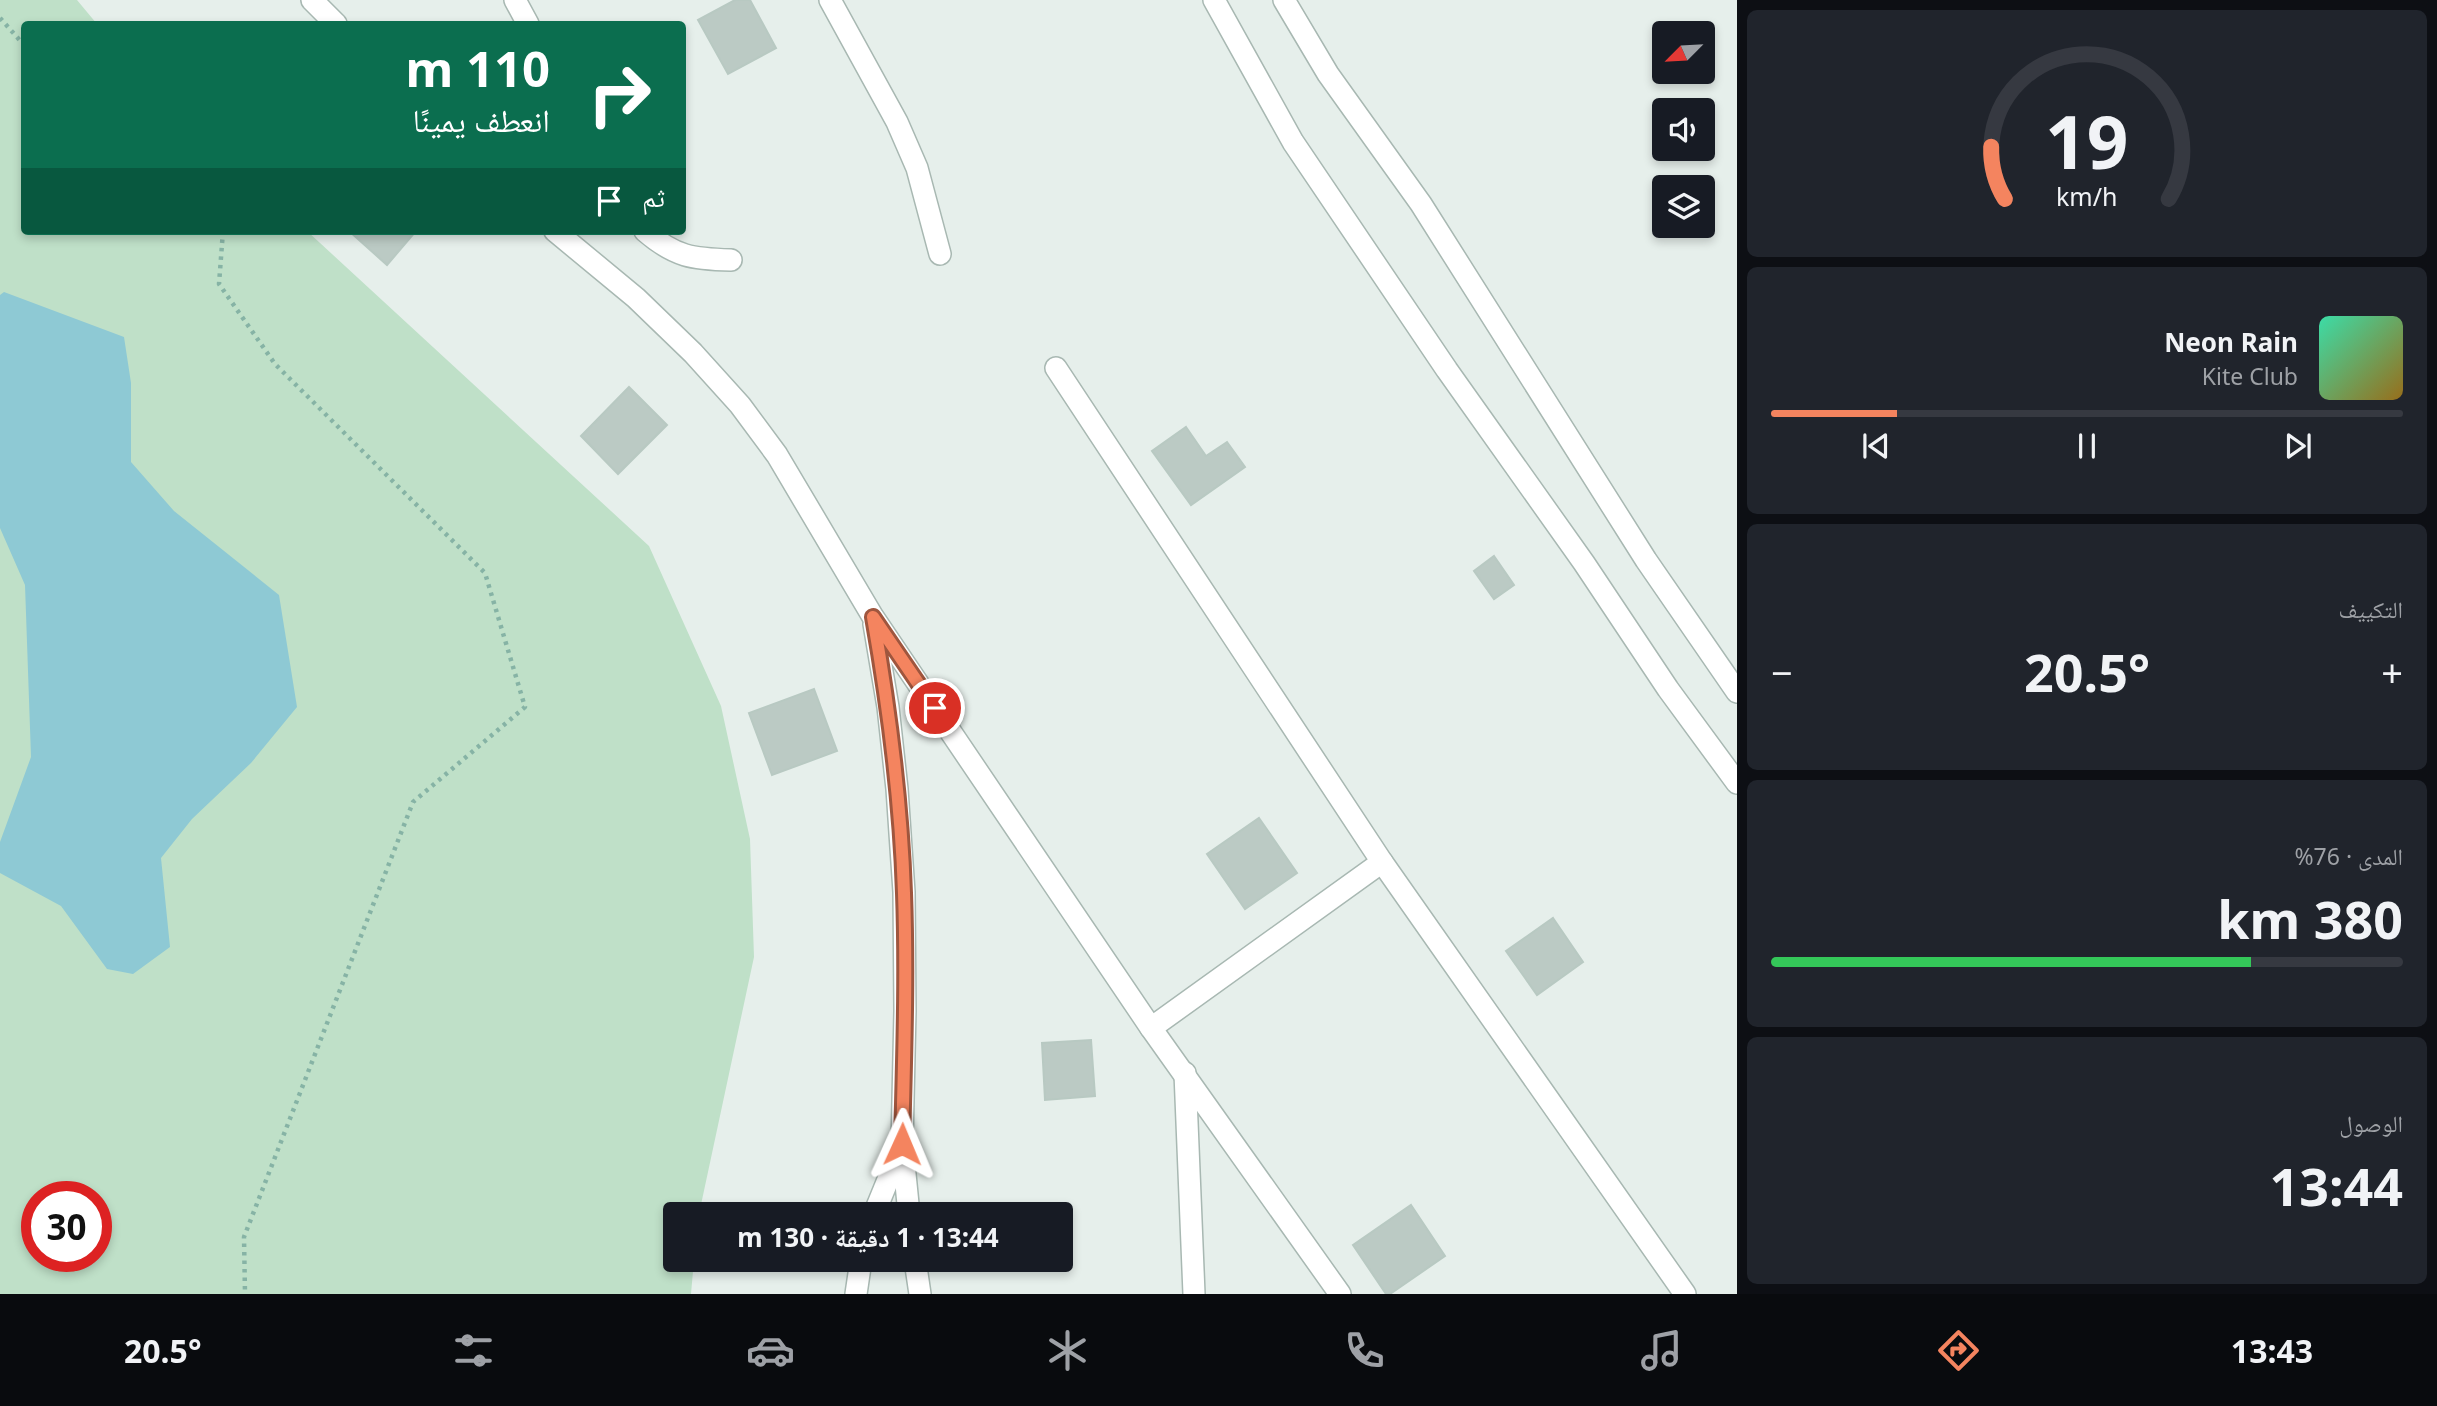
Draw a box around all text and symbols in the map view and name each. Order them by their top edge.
north arrow [1652,21,1715,84]
map controls [1652,21,1715,238]
text: 110 m [405,35,550,101]
icon: right [574,49,665,140]
text: 19 [2045,92,2129,191]
text: انعطف يمينًا [413,98,550,141]
button: sound [1652,98,1715,161]
button: layers [1652,175,1715,238]
text: ثم [642,179,665,215]
text: km/h [2056,179,2118,213]
icon: arrive [590,182,628,220]
text: Neon Rain [2164,324,2298,360]
text: Kite Club [2202,360,2298,392]
icon: previous [1857,427,1895,465]
icon: pause [2068,427,2106,465]
icon: next [2279,427,2317,465]
text: التكييف [2338,593,2403,625]
text: 20.5° [2024,636,2150,707]
text: − [1771,646,1793,698]
text: + [2381,646,2403,698]
pin [905,678,965,738]
icon: arrive [916,689,954,727]
text: المدى · 76% [2294,840,2403,872]
text: 380 km [2217,883,2403,954]
position arrow [865,1107,939,1181]
text: الوصول [2339,1107,2403,1139]
text: 13:44 [2269,1150,2403,1221]
speed limit sign: 30 [21,1181,112,1272]
text: 13:44 · 1 دقيقة · 130 m [737,1219,999,1255]
icon: filters [449,1326,498,1375]
icon: car [746,1326,795,1375]
icon: climate [1043,1326,1092,1375]
icon: phone [1340,1326,1389,1375]
icon: music [1637,1326,1686,1375]
icon: directions [1934,1326,1983,1375]
text: 20.5° [124,1329,201,1372]
text: 13:43 [2231,1329,2313,1372]

